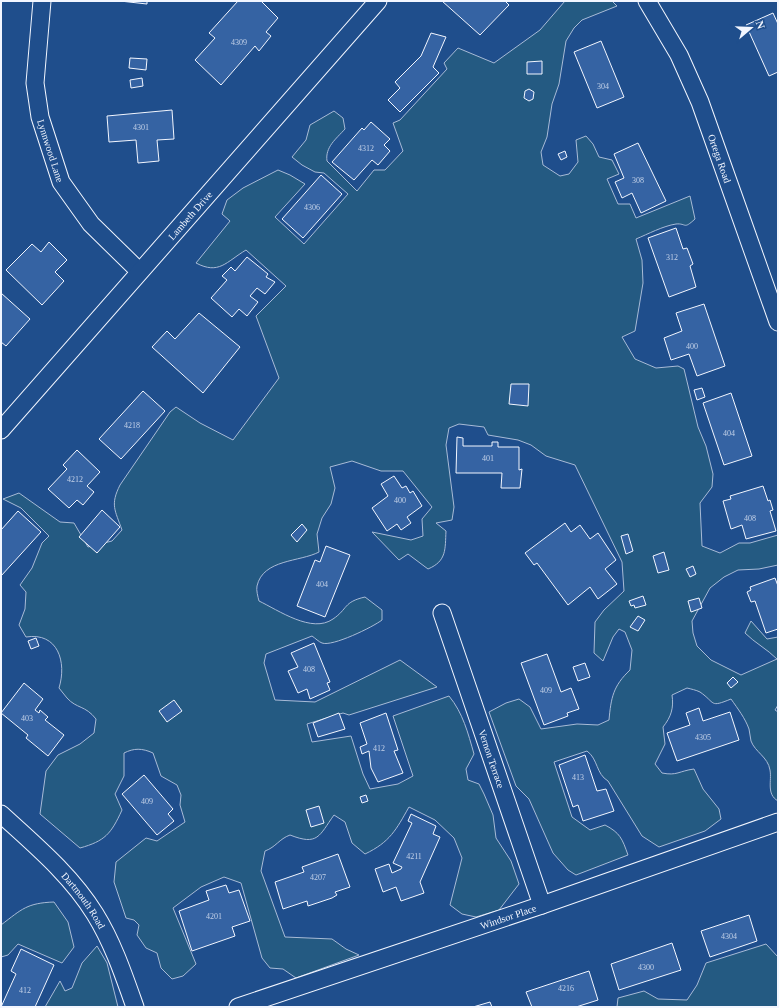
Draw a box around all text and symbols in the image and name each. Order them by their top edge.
north arrow [731,8,771,48]
text: N [753,19,767,31]
house number: 4309 [231,38,247,47]
house number: 304 [597,82,609,91]
street label: Lynnwood Lane [36,118,66,184]
house number: 4301 [133,123,149,132]
street label: Ortega Road [706,132,734,184]
house number: 4312 [358,144,374,153]
house number: 308 [632,176,644,185]
street label: Lambeth Drive [166,188,214,242]
house number: 4306 [304,203,320,212]
house number: 312 [666,253,678,262]
house number: 400 [686,342,698,351]
house number: 4218 [124,421,140,430]
house number: 404 [723,429,735,438]
house number: 401 [482,454,494,463]
house number: 4212 [67,475,83,484]
house number: 400 [394,496,406,505]
house number: 408 [744,514,756,523]
house number: 404 [316,580,328,589]
house number: 408 [303,665,315,674]
house number: 409 [540,686,552,695]
house number: 403 [21,714,33,723]
street label: Vernon Terrace [477,728,507,790]
house number: 4305 [695,733,711,742]
house number: 412 [373,744,385,753]
house number: 413 [572,773,584,782]
house number: 409 [141,797,153,806]
house number: 4211 [406,852,422,861]
street label: Dartmouth Road [60,870,108,930]
house number: 4207 [310,873,326,882]
street label: Windsor Place [479,902,538,931]
house number: 4201 [206,912,222,921]
house number: 4304 [721,932,737,941]
house number: 4300 [638,963,654,972]
house number: 4216 [558,984,574,993]
house number: 412 [19,986,31,995]

